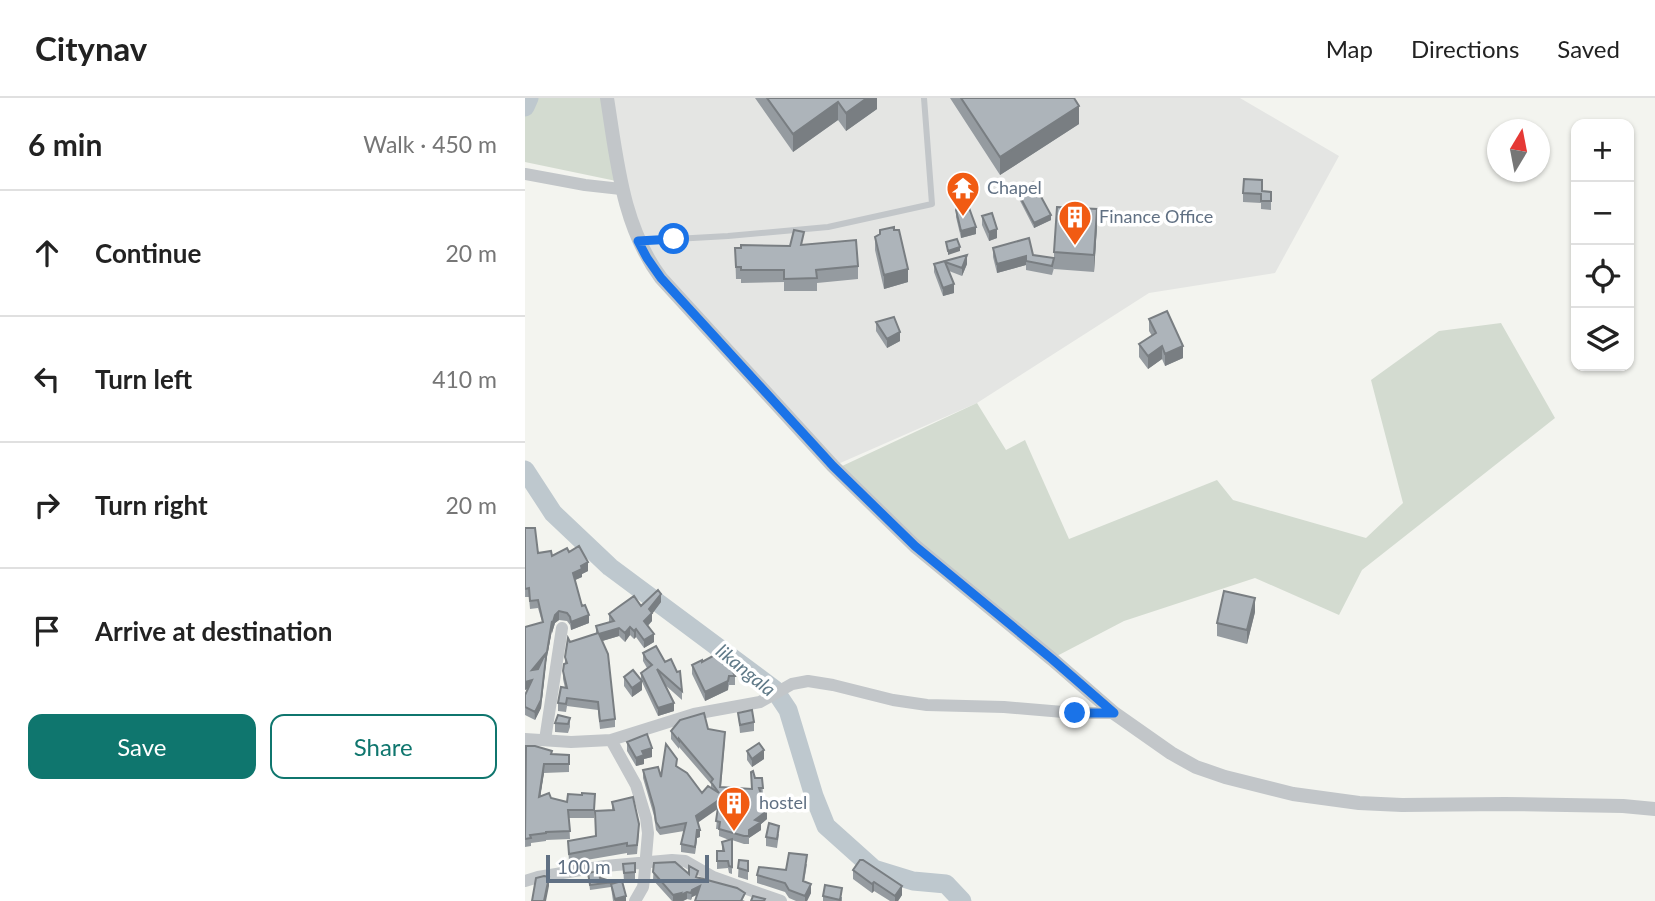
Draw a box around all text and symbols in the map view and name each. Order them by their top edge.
text: Citynav [35,28,147,68]
text: Map [1326,34,1373,63]
text: Directions [1411,34,1519,63]
text: Saved [1557,34,1620,63]
north arrow [1487,119,1550,182]
map controls [1571,119,1634,371]
button: + [1571,119,1634,182]
text: 6 min [28,126,102,162]
text: Walk · 450 m [363,130,497,158]
temple icon: Chapel [944,169,982,218]
place label: Chapel [987,176,1042,198]
button: − [1571,182,1634,245]
building icon: Finance Office [1056,198,1094,247]
place label: Finance Office [1099,205,1213,227]
route start [658,223,689,254]
icon: ahead [28,234,66,272]
text: Continue [95,237,201,269]
text: 20 m [446,239,497,267]
button: locate [1571,245,1634,308]
button: layers [1571,308,1634,371]
icon: left [28,360,66,398]
text: Turn left [95,363,192,395]
text: 410 m [432,365,497,393]
icon: right [28,486,66,524]
text: Turn right [95,489,208,521]
text: 20 m [446,491,497,519]
icon: arrive [28,612,66,650]
text: Arrive at destination [95,615,332,647]
water label: likangala [712,639,781,700]
route end [1059,697,1090,728]
button: Save [28,714,256,779]
button: Share [270,714,497,779]
building icon: hostel [715,784,753,833]
place label: hostel [759,791,807,813]
scale bar [546,852,709,884]
text: 100 m [557,855,611,878]

